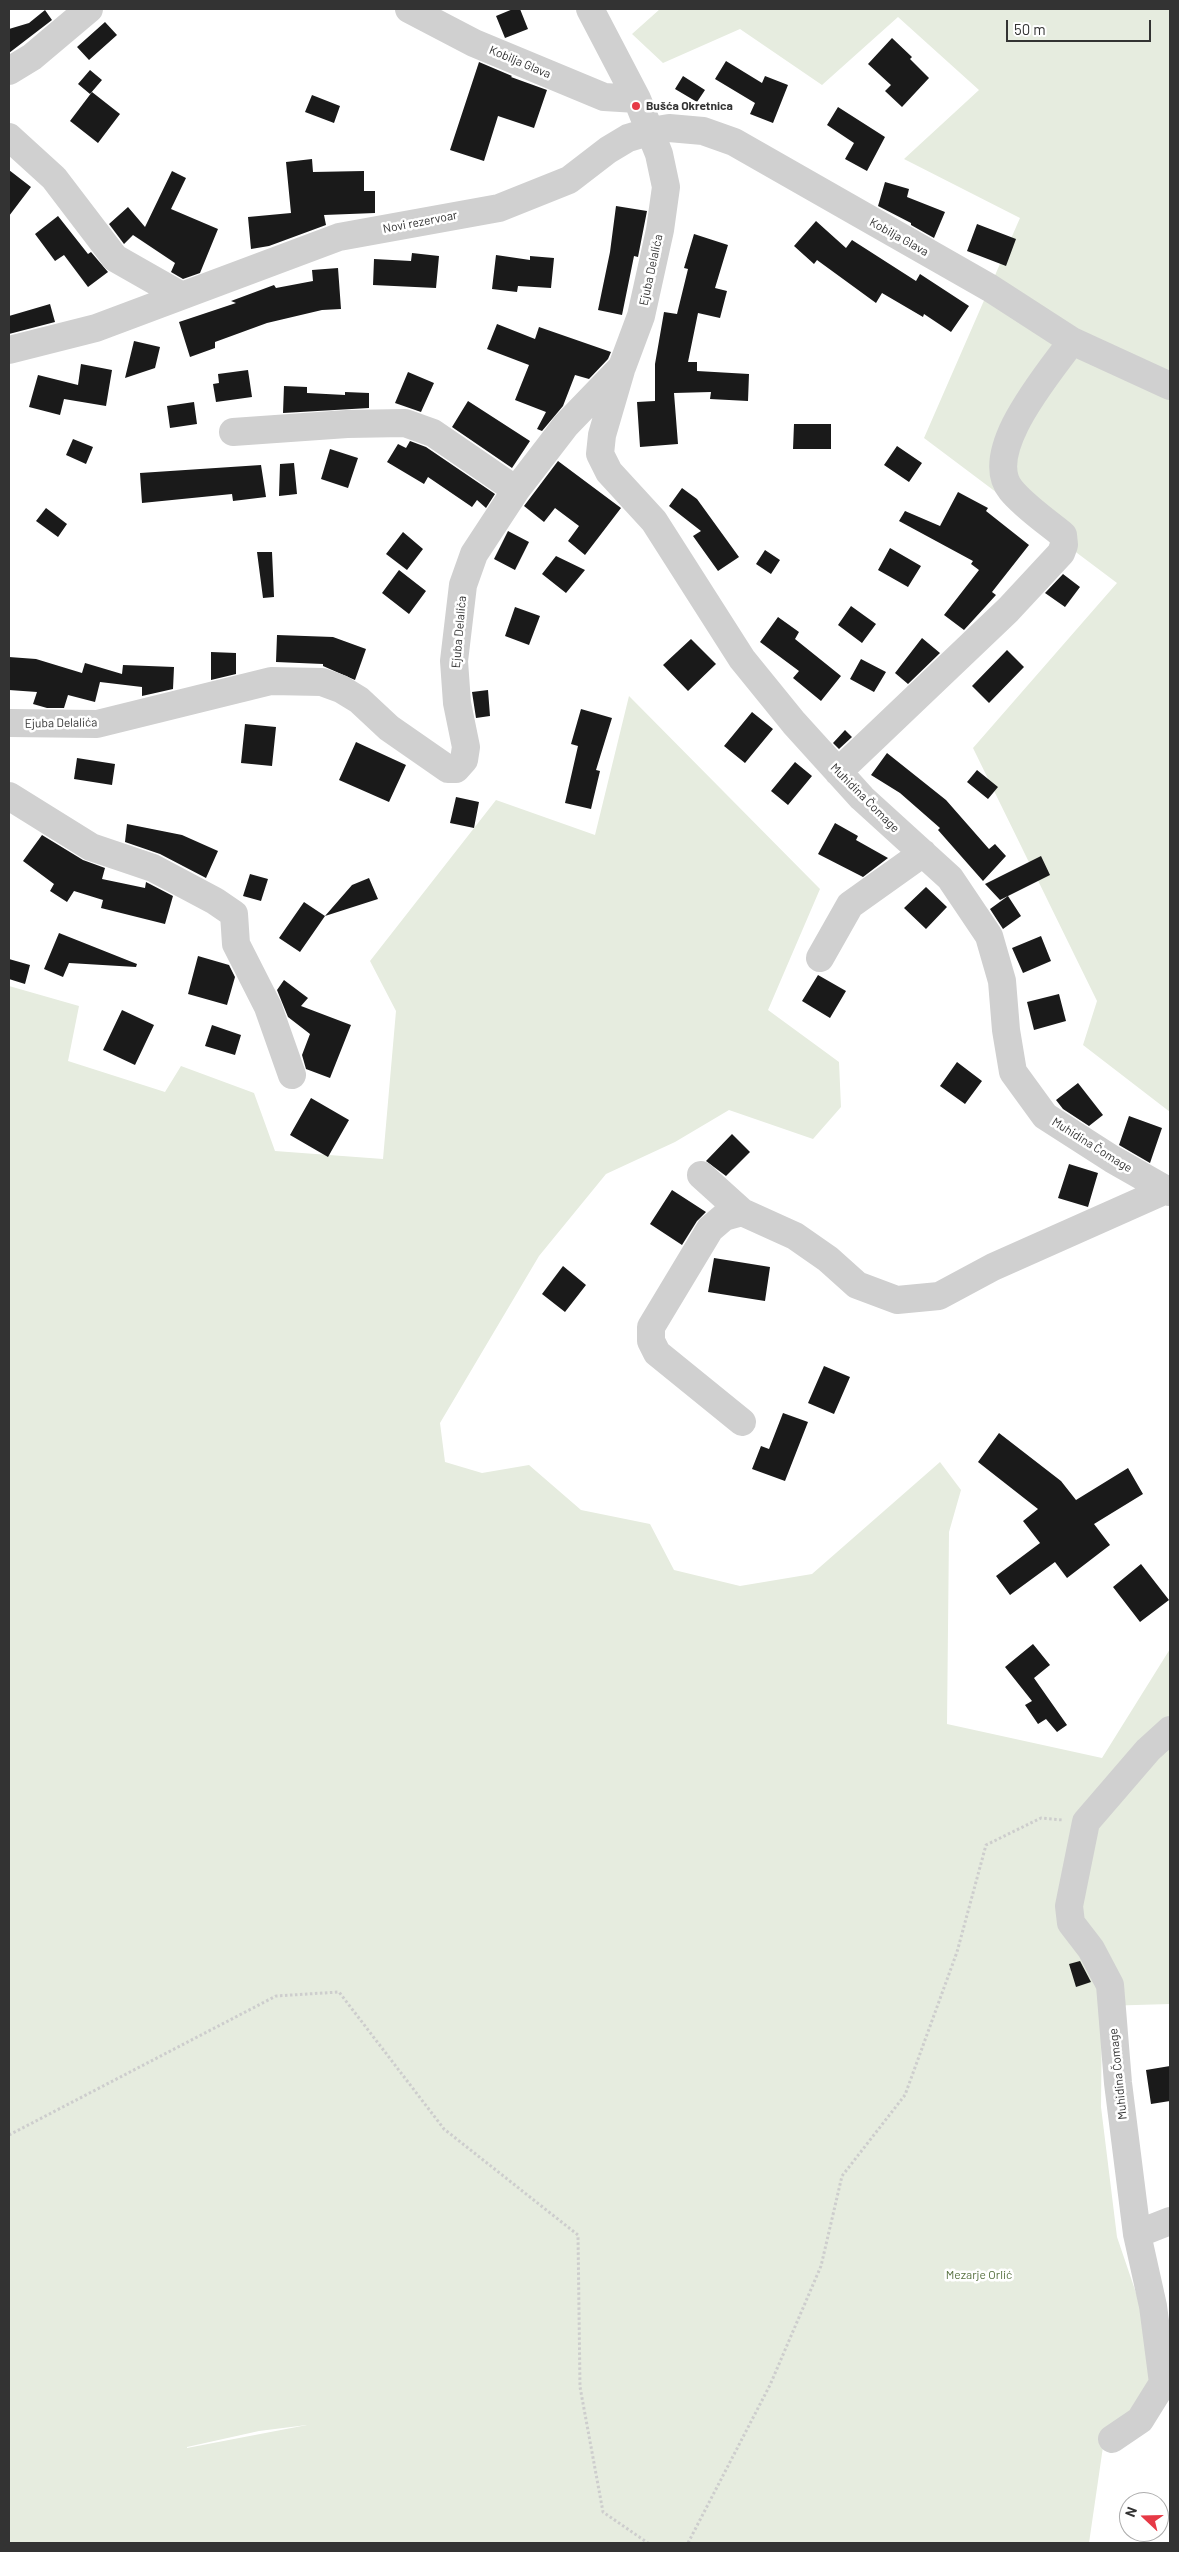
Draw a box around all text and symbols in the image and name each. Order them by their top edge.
scale bar [1009,10,1154,42]
text: 50 m [1014,20,1046,38]
street label: Kobilja Glava [487,43,553,81]
place label: Bušća Okretnica [646,99,733,113]
marker: Bušća Okretnica [630,100,642,112]
street label: Novi rezervoar [382,208,458,236]
street label: Kobilja Glava [867,215,931,259]
street label: Ejuba Delalića [636,233,666,307]
street label: Ejuba Delalića [449,595,469,669]
street label: Ejuba Delalića [25,715,97,731]
street label: Muhidina Čomage [827,760,903,836]
street label: Muhidina Čomage [1049,1115,1135,1175]
street label: Muhidina Čomage [1106,2028,1130,2120]
park label: Mezarje Orlić [946,2268,1012,2282]
north arrow [1119,2492,1169,2542]
text: N [1121,2504,1140,2519]

